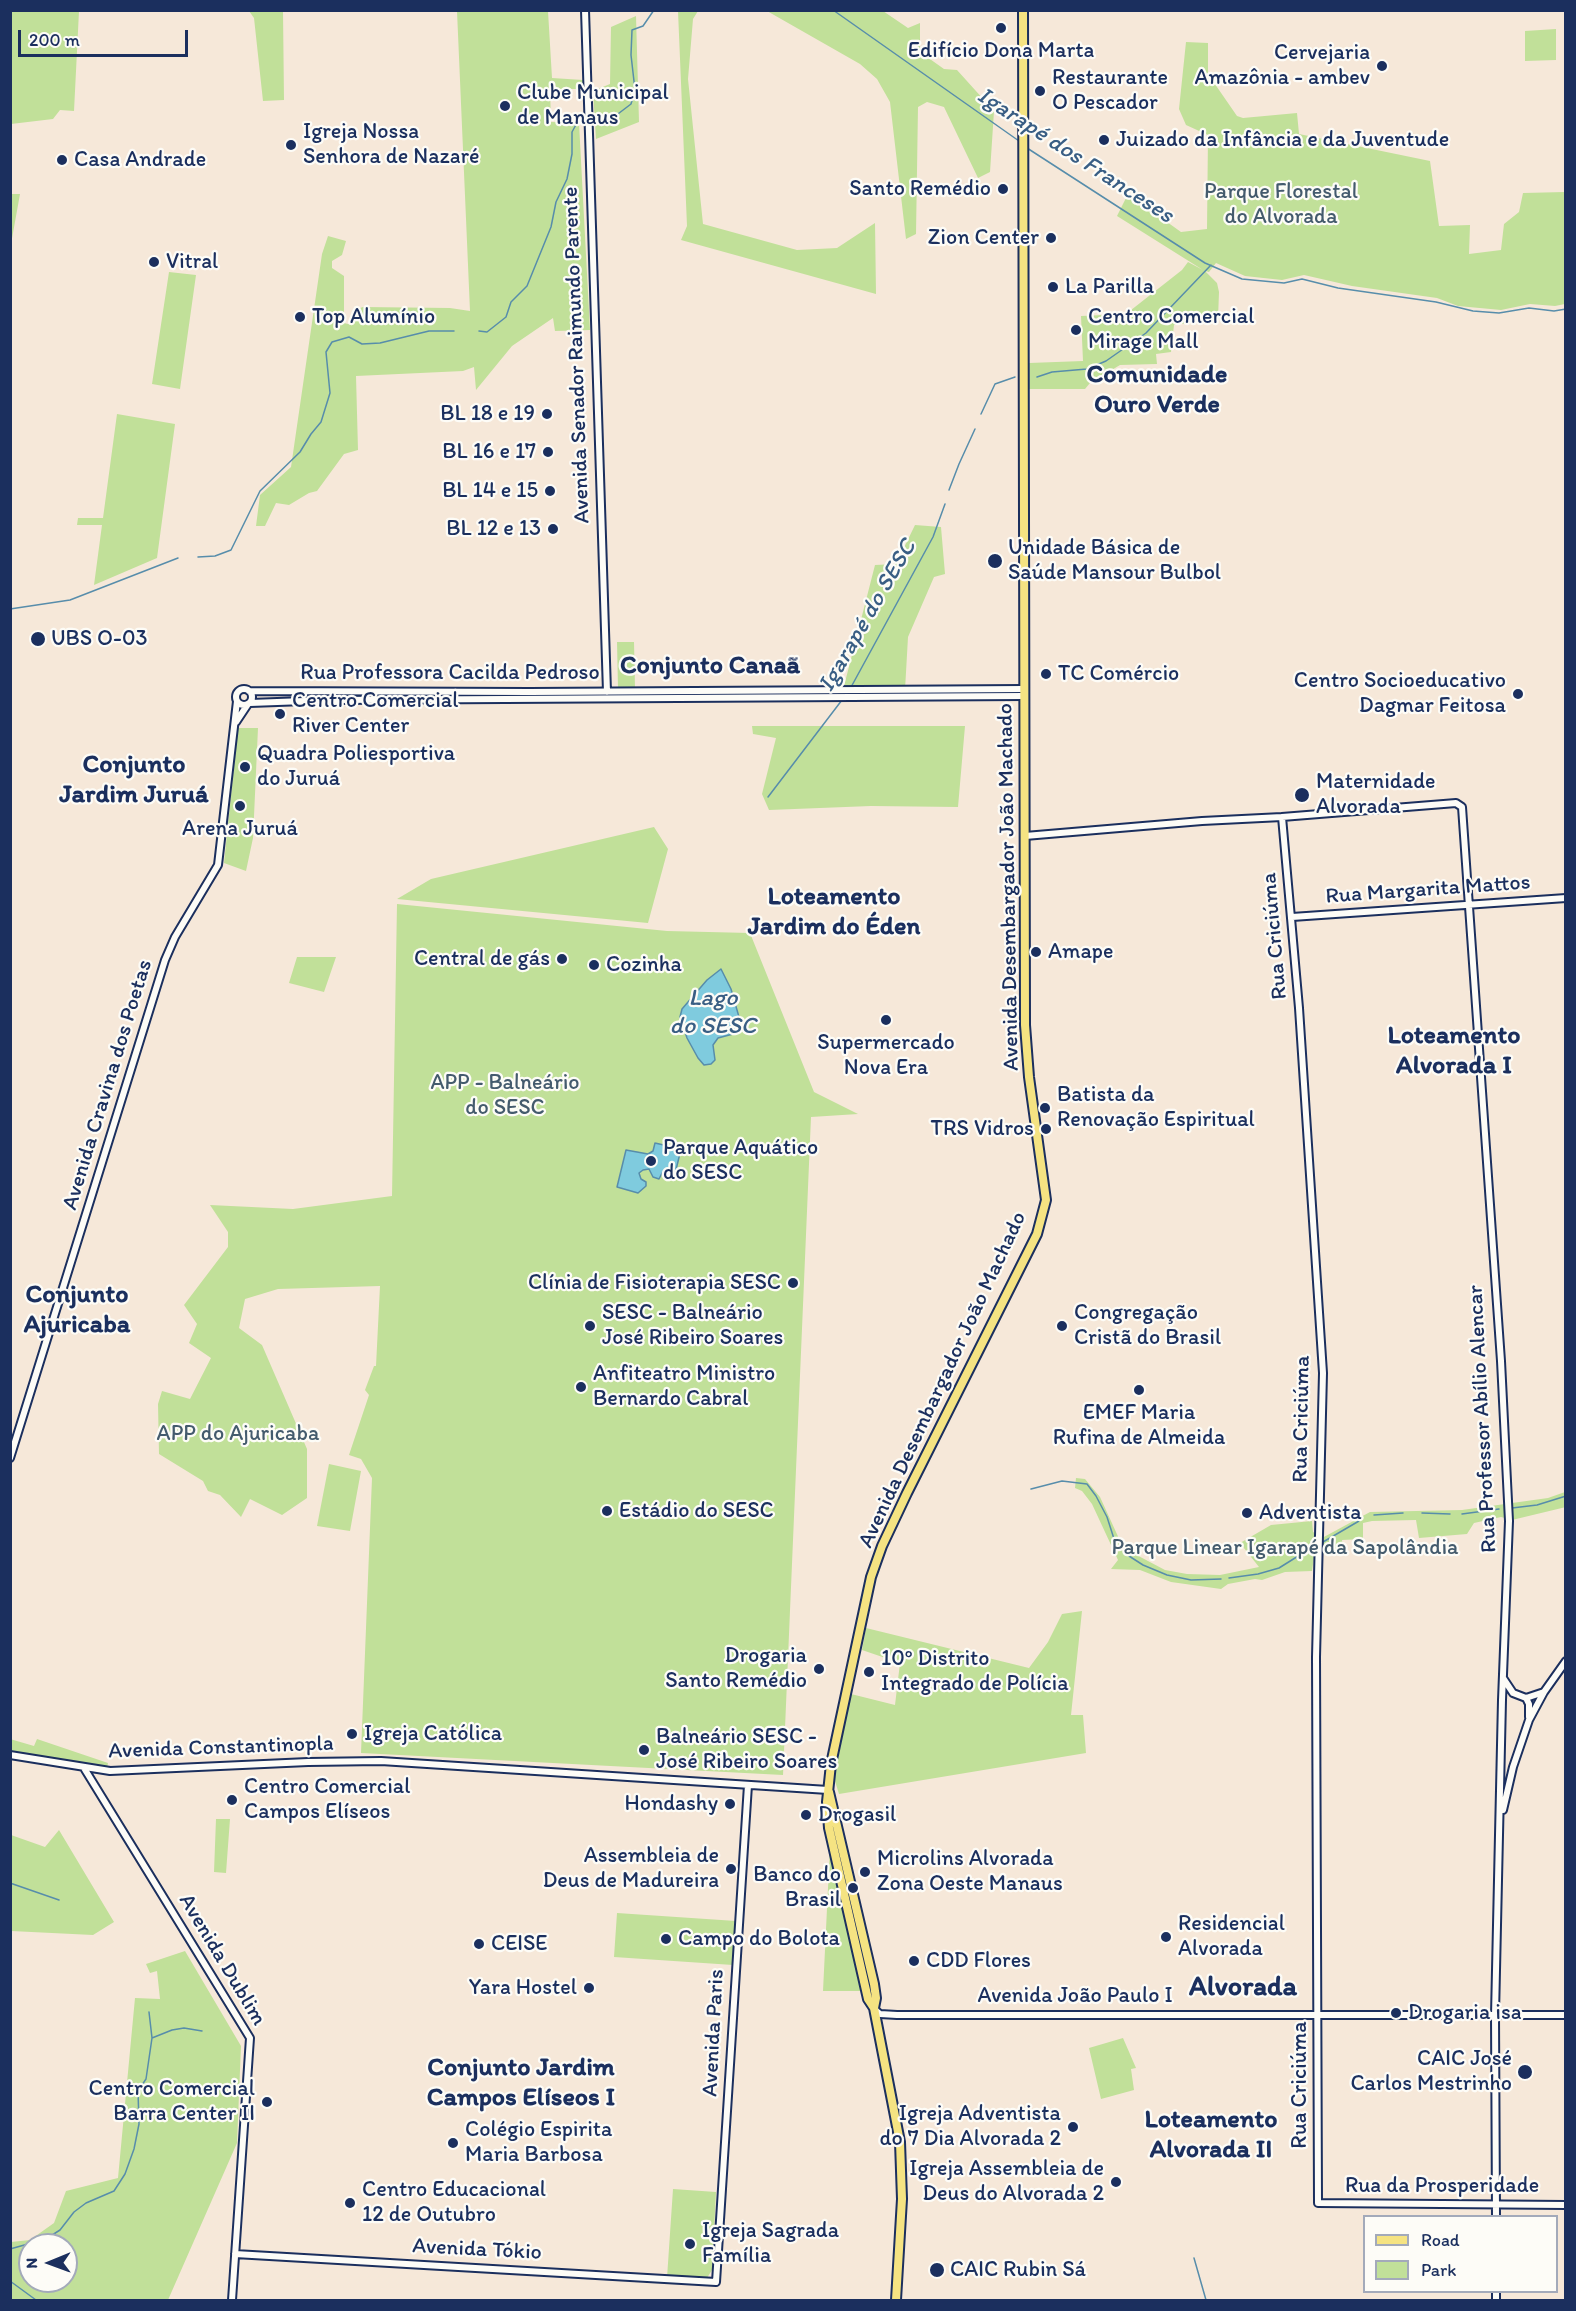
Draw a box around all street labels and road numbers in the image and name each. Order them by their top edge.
street label: Avenida Senador Raimundo Parente [558,186,596,524]
street label: Rua Professora Cacilda Pedroso [300,660,600,686]
street label: Avenida Desembargador João Machado [993,703,1025,1071]
street label: Rua Margarita Mattos [1325,870,1531,910]
street label: Rua Criciúma [1256,871,1294,1001]
street label: Avenida Cravina dos Poetas [57,957,159,1213]
street label: Avenida Desembargador João Machado [853,1208,1033,1552]
street label: Rua Professor Abílio Alencar [1463,1284,1503,1554]
street label: Rua Criciúma [1288,1355,1316,1483]
street label: Avenida Constantinopla [108,1731,334,1765]
street label: Avenida Dublim [172,1889,272,2031]
street label: Avenida Paris [697,1969,731,2097]
street label: Avenida João Paulo I [977,1983,1173,2009]
street label: Rua Criciúma [1287,2021,1313,2149]
street label: Rua da Prosperidade [1345,2173,1539,2199]
street label: Avenida Tókio [412,2233,542,2267]

